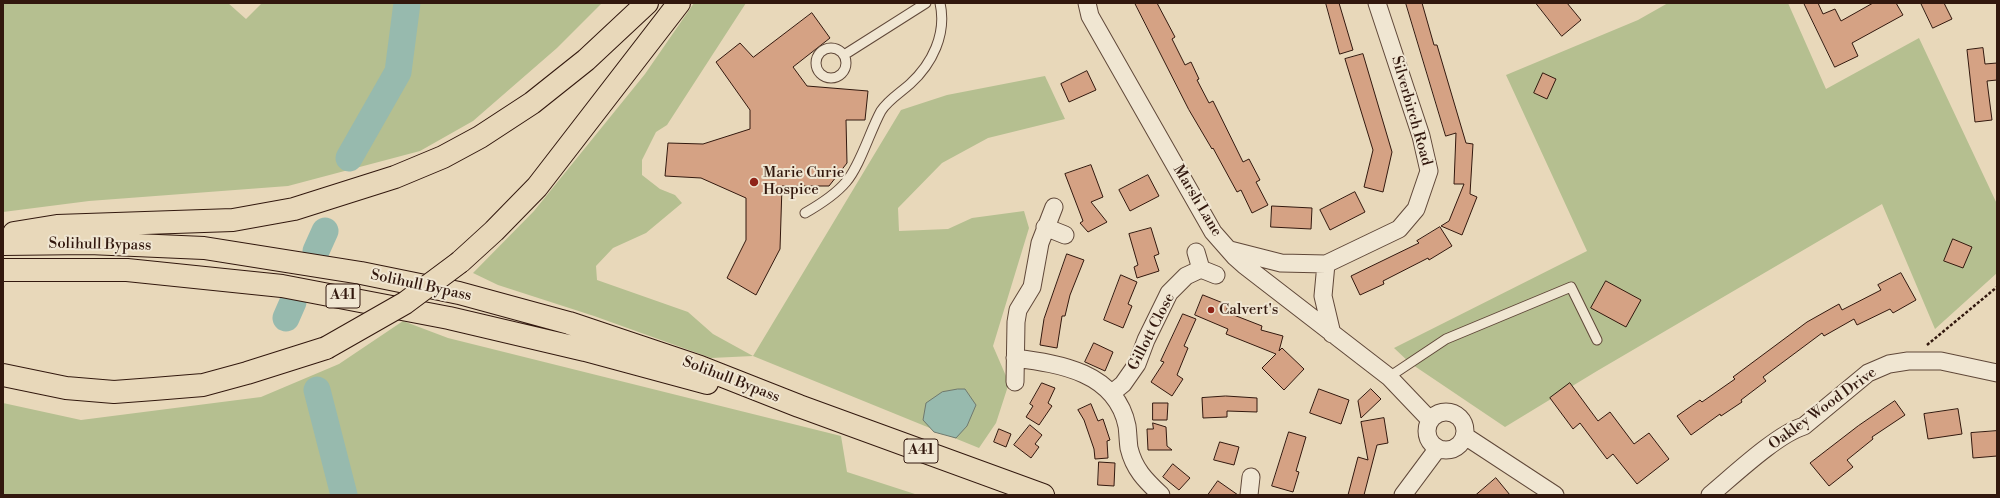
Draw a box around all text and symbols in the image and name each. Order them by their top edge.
street label: Silverbirch Road [1387,54,1435,168]
street label: Marsh Lane [1169,162,1225,240]
place label: Marie Curie Hospice [763,164,844,199]
marker: Marie Curie Hospice [748,176,760,188]
street label: Solihull Bypass [48,235,152,255]
street label: Solihull Bypass [369,267,473,305]
road number: A41 [326,284,360,308]
street label: Gillott Close [1125,290,1179,374]
place label: Calvert's [1219,301,1278,319]
marker: Calvert's [1206,305,1216,315]
street label: Solihull Bypass [680,353,782,407]
street label: Oakley Wood Drive [1766,364,1880,454]
road number: A41 [904,439,938,463]

